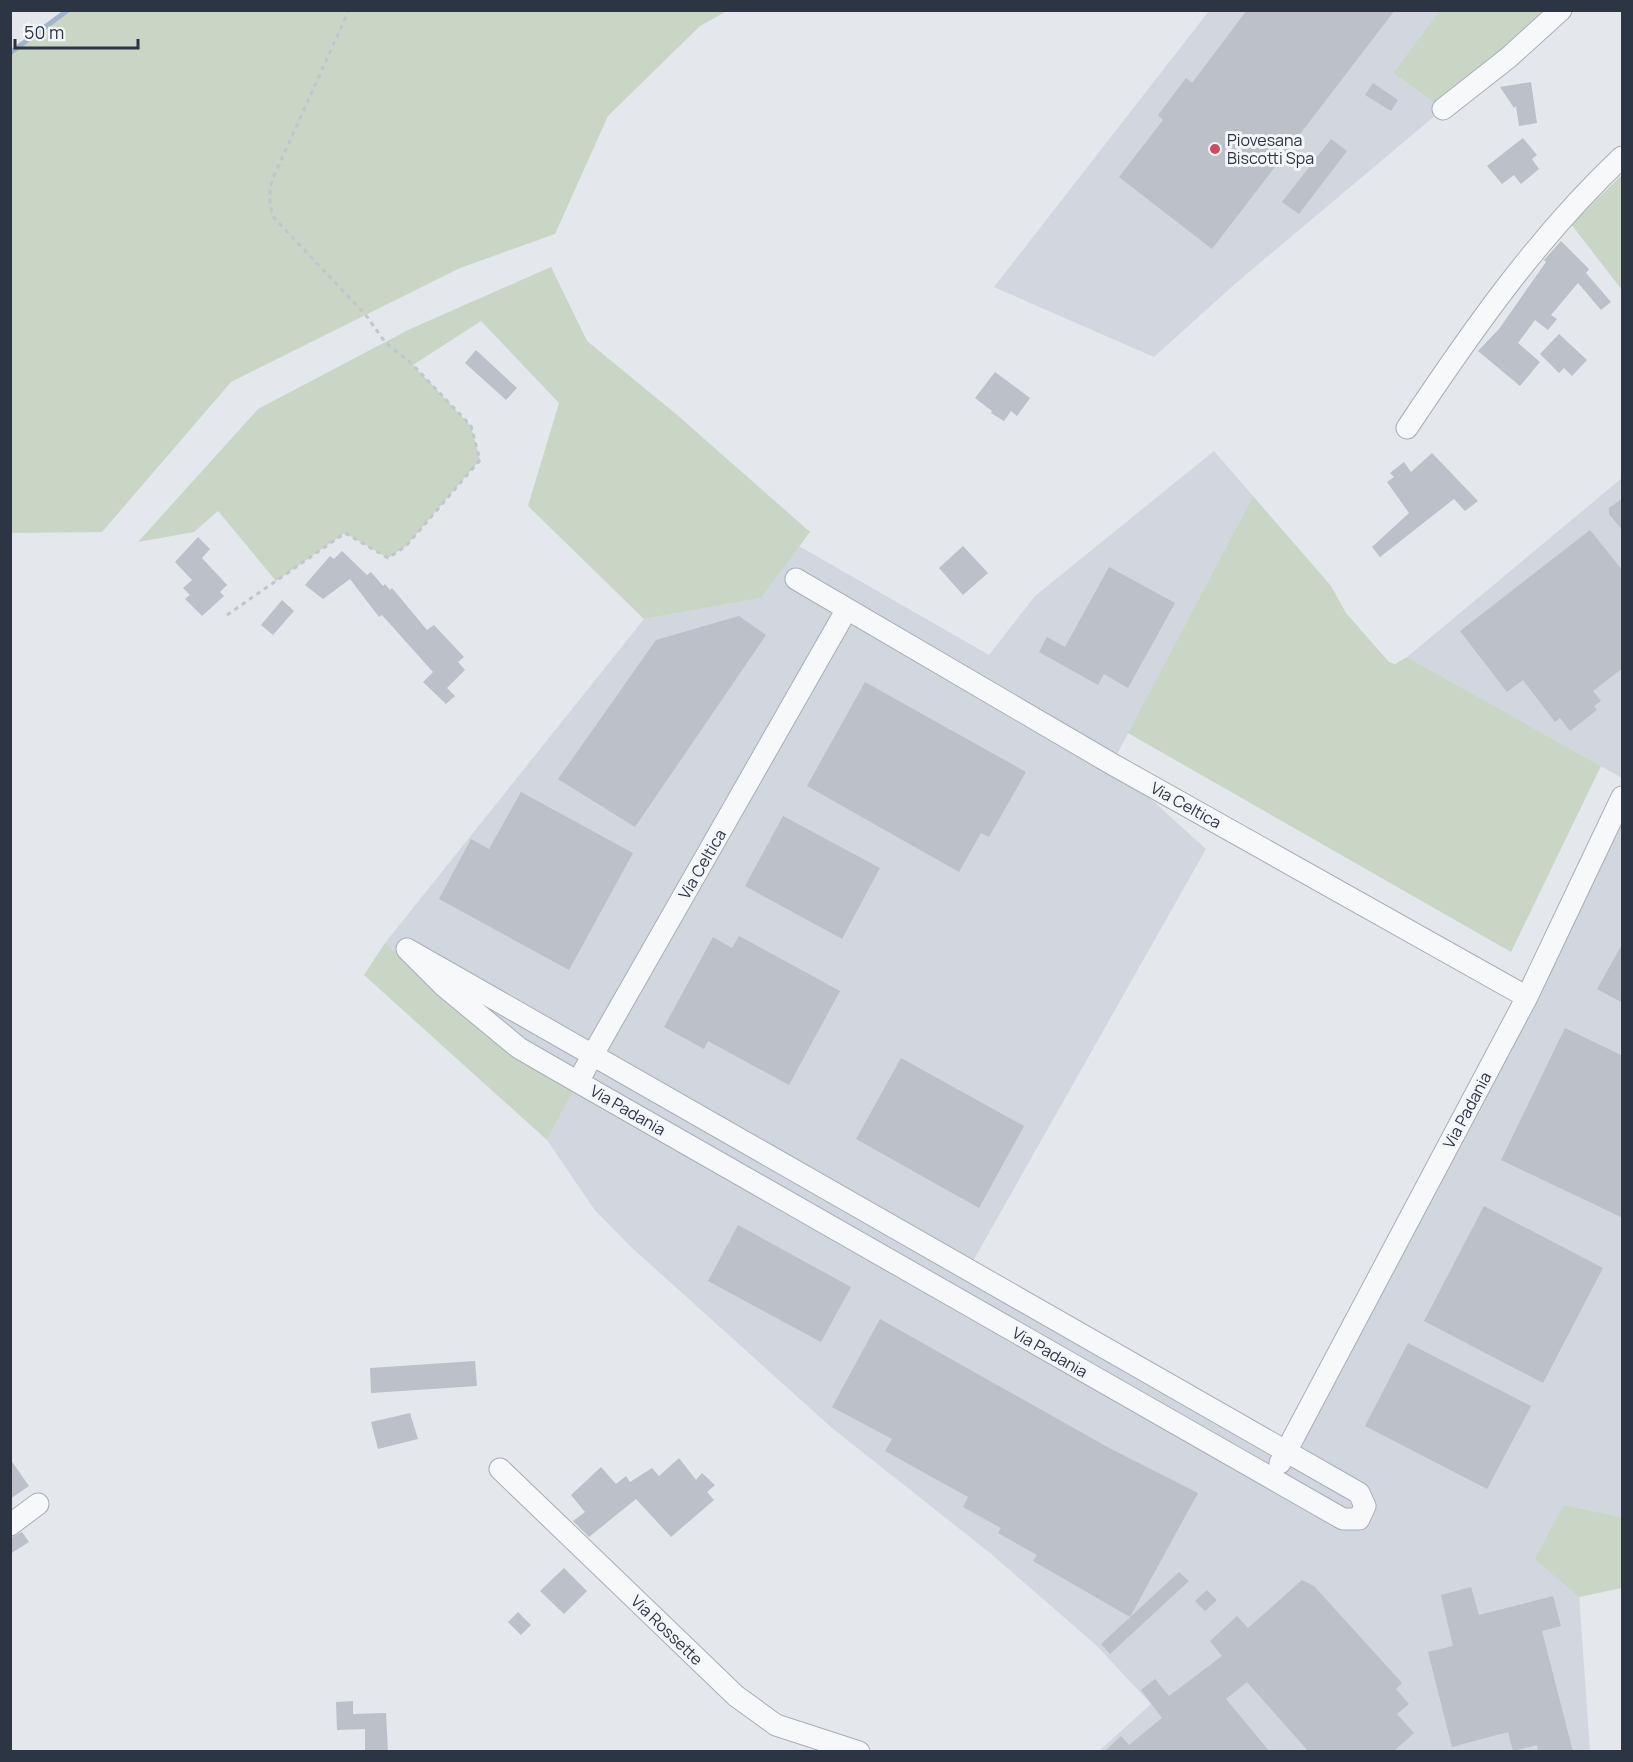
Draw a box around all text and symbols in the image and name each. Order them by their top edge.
scale bar [15,12,138,50]
text: 50 m [24,20,64,44]
place label: Piovesana Biscotti Spa [1227,129,1314,169]
marker: Piovesana Biscotti Spa [1208,142,1222,156]
street label: Via Celtica [1147,777,1225,833]
street label: Via Celtica [673,825,731,903]
street label: Via Padania [1438,1068,1496,1152]
street label: Via Padania [586,1080,670,1140]
street label: Via Padania [1008,1322,1092,1382]
street label: Via Rossette [626,1590,708,1670]

